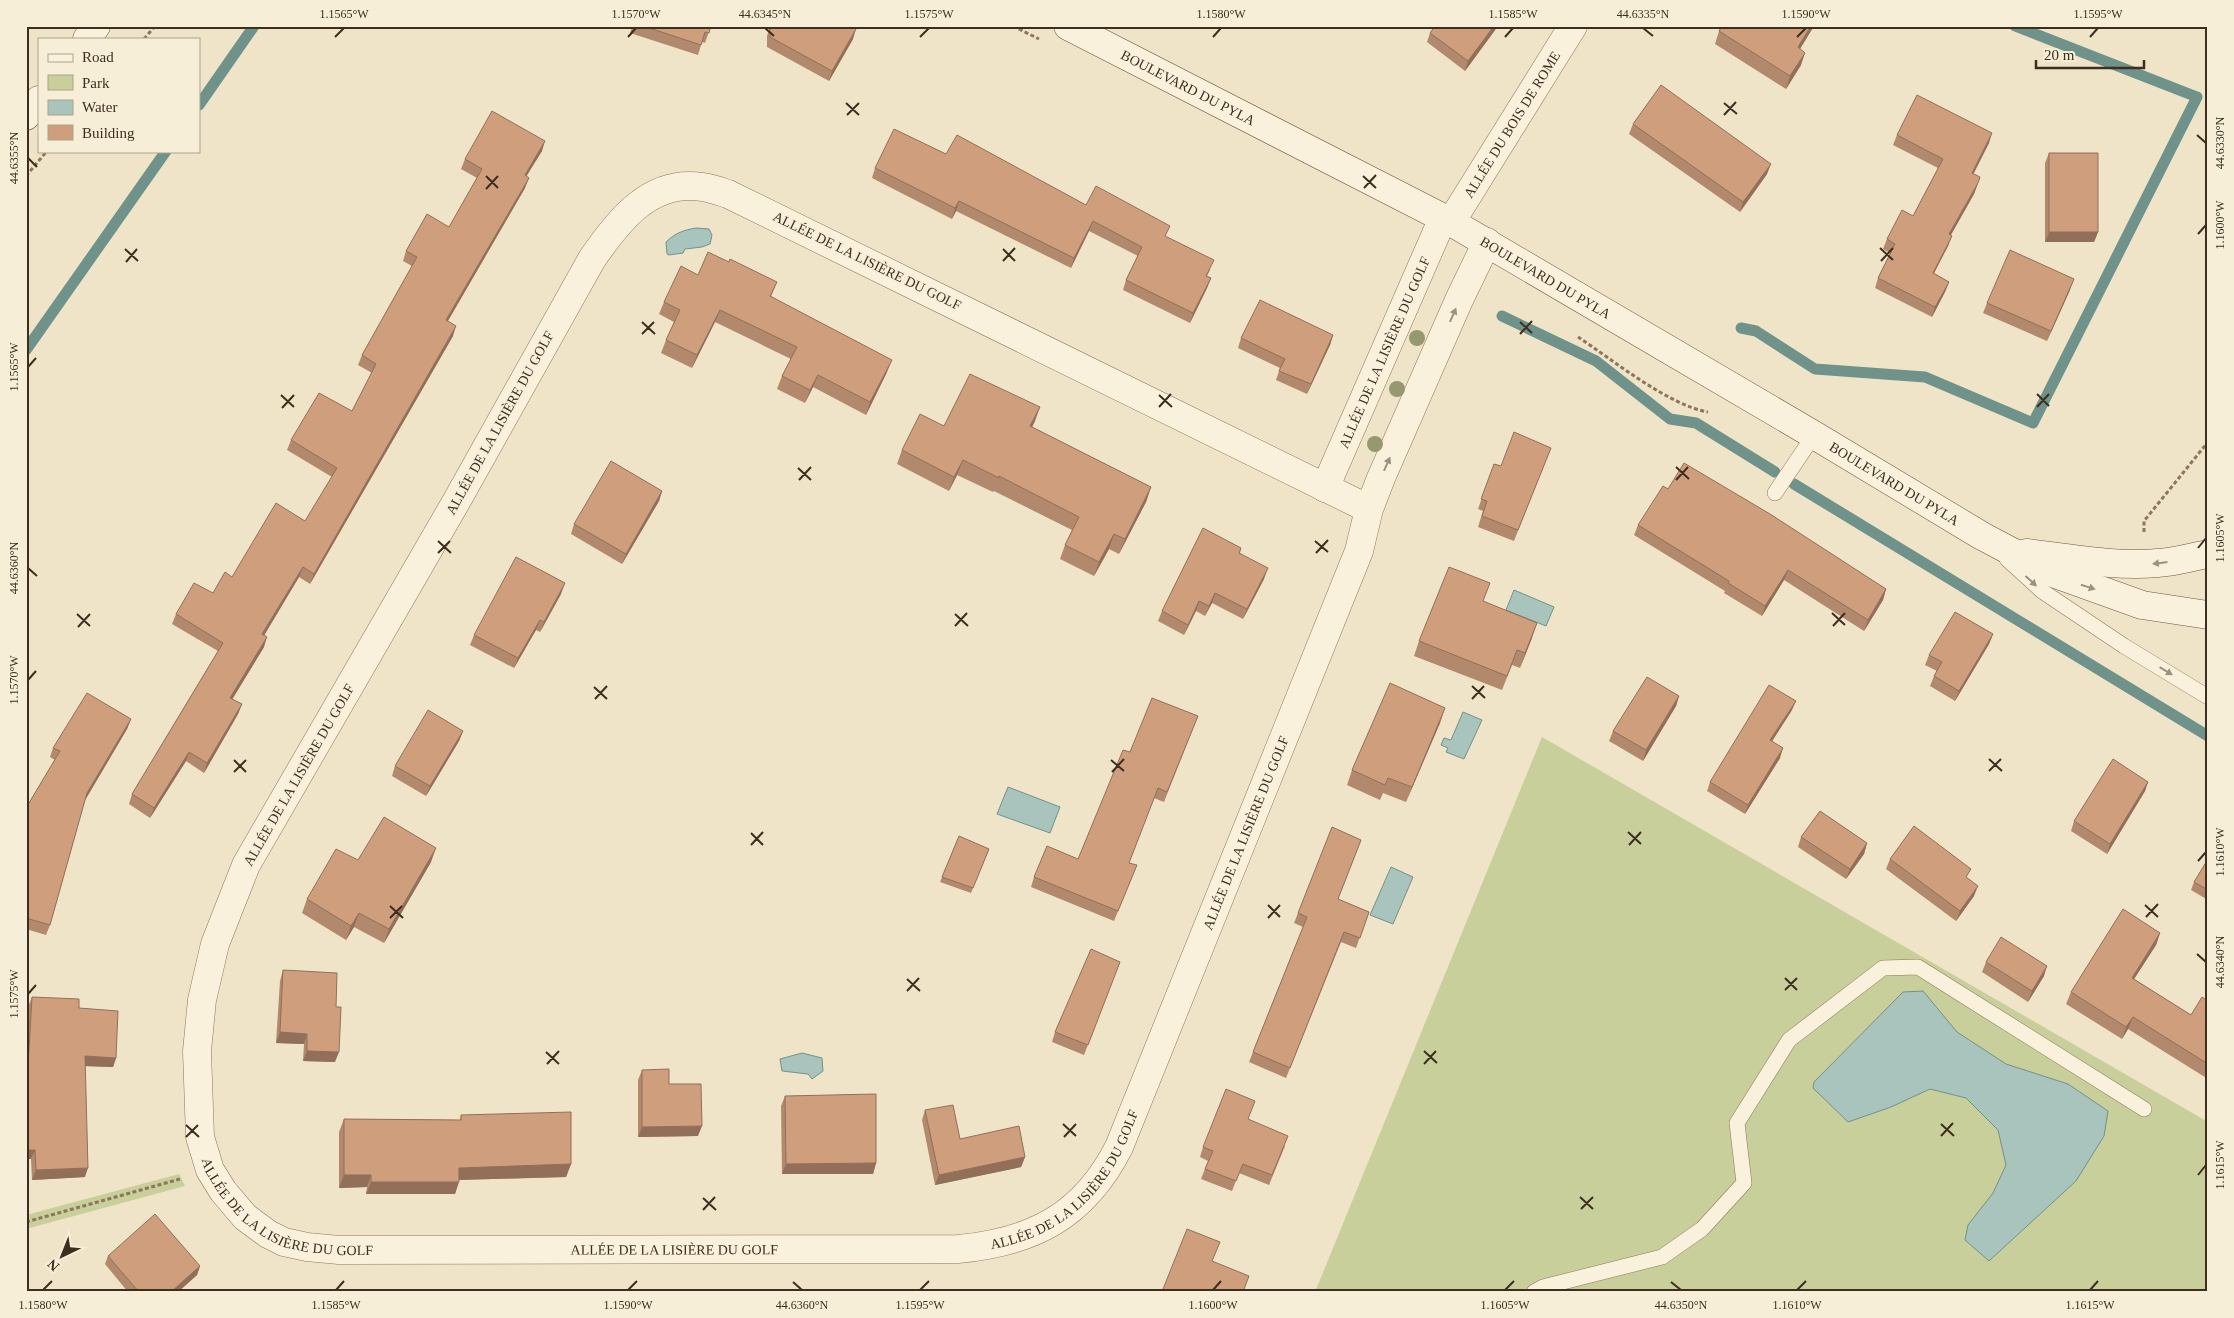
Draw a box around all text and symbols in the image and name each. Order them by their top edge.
text: 1.1565°W [319,7,369,21]
text: 1.1570°W [611,7,661,21]
text: 44.6345°N [739,7,792,21]
text: 1.1575°W [904,7,954,21]
text: 1.1580°W [1196,7,1246,21]
text: 1.1585°W [1488,7,1538,21]
text: 44.6335°N [1617,7,1670,21]
text: 1.1590°W [1781,7,1831,21]
text: 1.1595°W [2073,7,2123,21]
legend [38,38,200,152]
scale bar [2036,38,2144,70]
street label: BOULEVARD DU PYLA [1119,47,1258,128]
text: 20 m [2044,47,2075,63]
street label: ALLÉE DU BOIS DE ROME [1461,48,1563,200]
text: Road [82,49,114,65]
text: Park [82,75,110,91]
text: Water [82,99,117,115]
text: 44.6330°N [2213,116,2227,169]
text: Building [82,125,135,141]
text: 44.6355°N [7,131,21,184]
text: 1.1600°W [2213,200,2227,250]
street label: ALLÉE DE LA LISIÈRE DU GOLF [771,208,964,313]
street label: BOULEVARD DU PYLA [1478,234,1614,322]
street label: ALLÉE DE LA LISIÈRE DU GOLF [1336,254,1433,450]
one-way arrow [1449,308,1457,322]
street label: ALLÉE DE LA LISIÈRE DU GOLF [442,328,557,517]
text: 1.1565°W [7,342,21,392]
street label: BOULEVARD DU PYLA [1827,439,1963,529]
one-way arrow [1384,457,1392,471]
text: 1.1605°W [2213,513,2227,563]
text: 44.6360°N [7,541,21,594]
one-way arrow [2152,559,2168,567]
one-way arrow [2025,575,2037,587]
one-way arrow [2080,584,2095,591]
text: 1.1570°W [7,655,21,705]
one-way arrow [2159,667,2172,676]
street label: ALLÉE DE LA LISIÈRE DU GOLF [240,681,357,868]
street label: ALLÉE DE LA LISIÈRE DU GOLF [1200,734,1291,932]
text: 1.1610°W [2213,827,2227,877]
text: 44.6340°N [2213,935,2227,988]
text: 1.1575°W [7,969,21,1019]
street label: ALLÉE DE LA LISIÈRE DU GOLF [989,1107,1141,1252]
text: 1.1615°W [2213,1140,2227,1190]
street label: ALLÉE DE LA LISIÈRE DU GOLF [199,1156,373,1258]
north arrow [38,1230,88,1280]
street label: ALLÉE DE LA LISIÈRE DU GOLF [571,1241,778,1257]
text: N [45,1256,62,1274]
text: 1.1580°W [18,1298,68,1312]
text: 1.1585°W [311,1298,361,1312]
text: 1.1590°W [603,1298,653,1312]
text: 44.6360°N [776,1298,829,1312]
text: 1.1595°W [895,1298,945,1312]
text: 1.1600°W [1188,1298,1238,1312]
text: 1.1605°W [1480,1298,1530,1312]
text: 44.6350°N [1655,1298,1708,1312]
text: 1.1610°W [1772,1298,1822,1312]
text: 1.1615°W [2065,1298,2115,1312]

